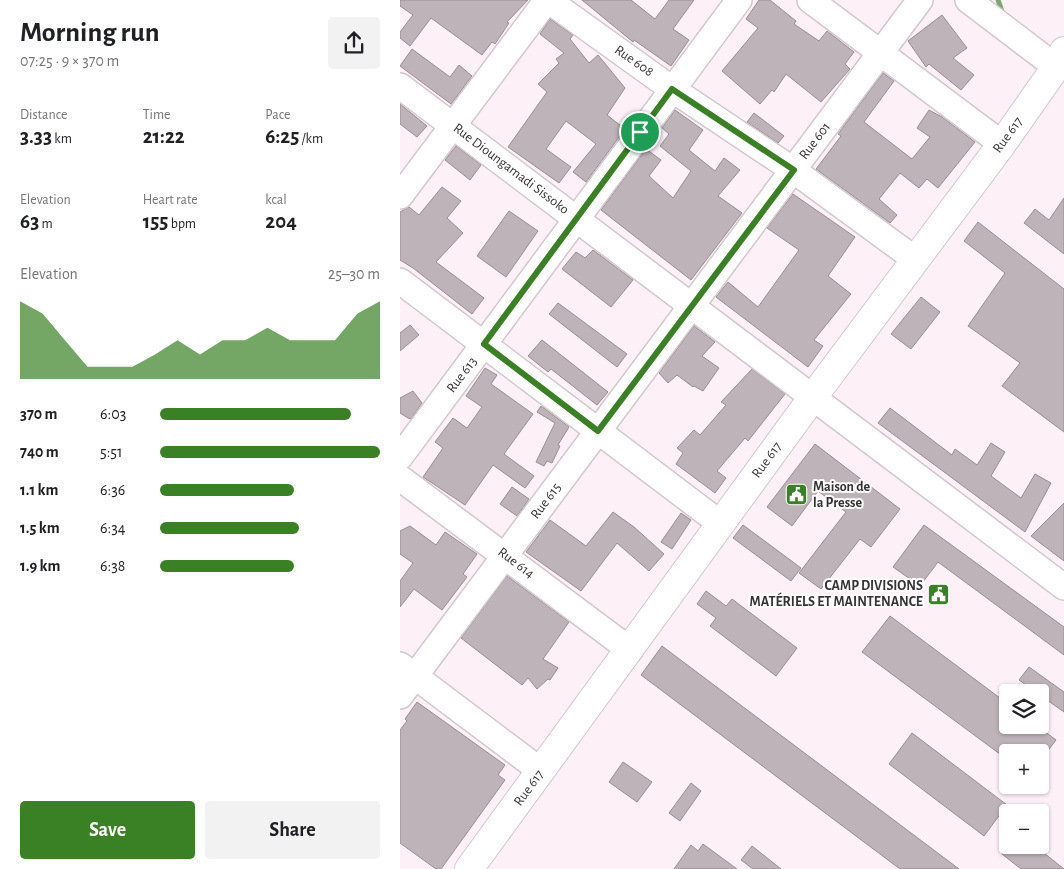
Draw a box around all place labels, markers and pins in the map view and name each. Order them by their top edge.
pin [619,111,661,153]
place label: Maison de la Presse [813,480,870,510]
public building icon: Maison de la Presse [785,483,809,507]
place label: CAMP DIVISIONS MATÉRIELS ET MAINTENANCE [750,579,923,609]
public building icon: CAMP DIVISIONS MATÉRIELS ET MAINTENANCE [927,582,951,606]

